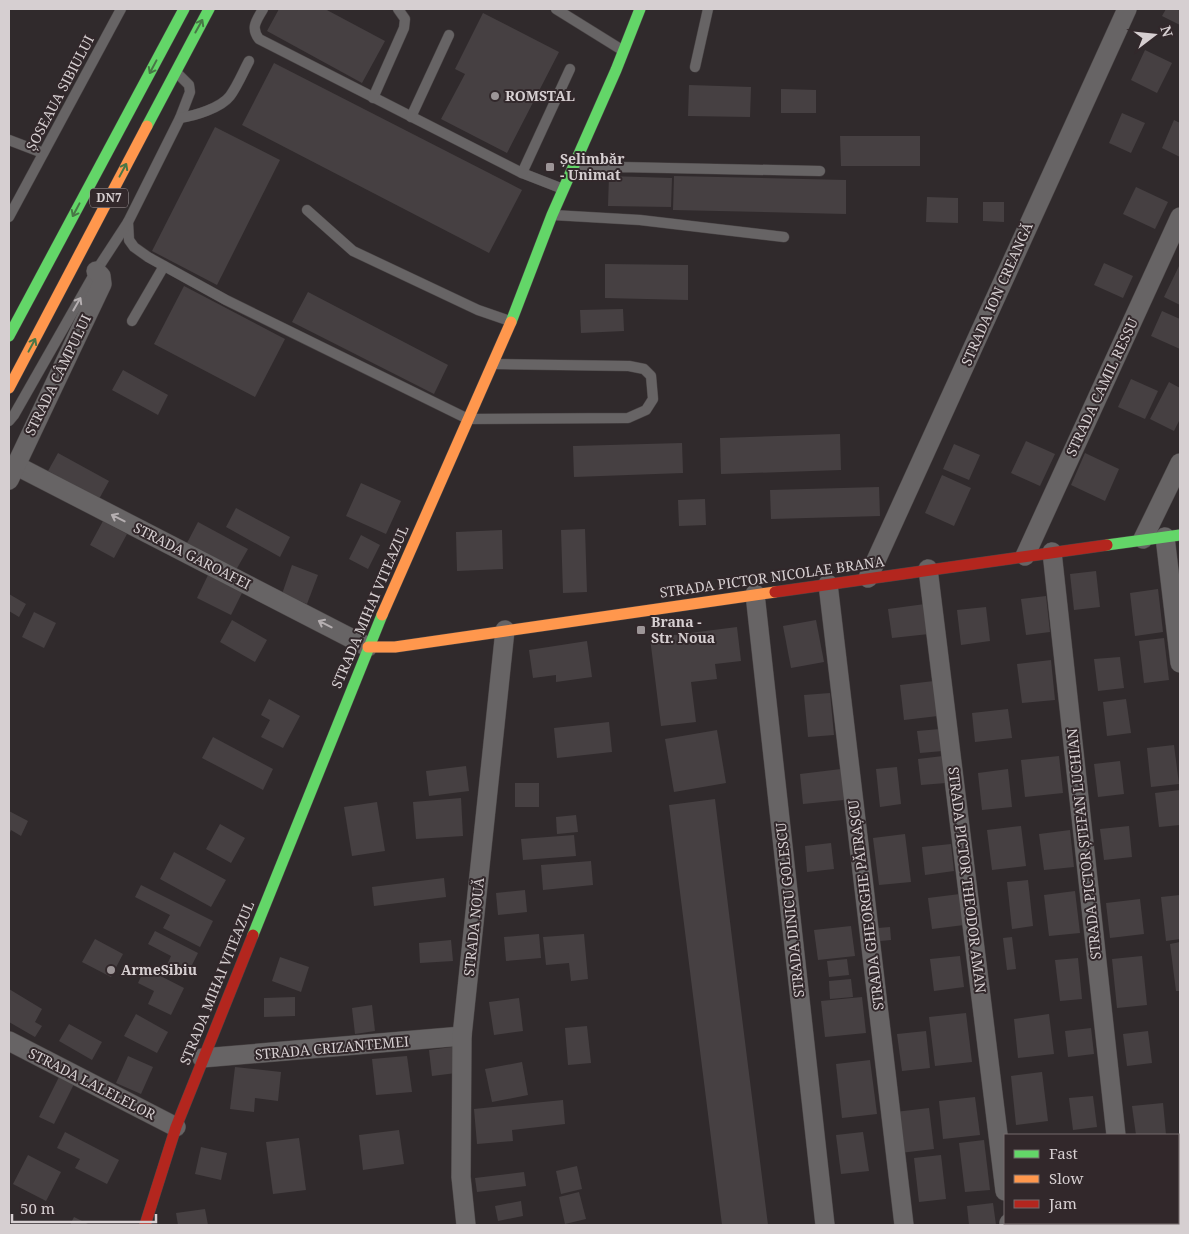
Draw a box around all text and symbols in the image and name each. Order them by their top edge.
north arrow [1129,10,1179,60]
one-way arrow [195,19,204,34]
text: N [1156,23,1178,39]
street label: ȘOSEAUA SIBIULUI [21,32,98,154]
one-way arrow [147,59,157,74]
place label: ROMSTAL [505,86,575,105]
marker: ROMSTAL [489,90,501,102]
place label: Șelimbăr - Unimat [560,149,625,184]
marker: Șelimbăr - Unimat [544,161,556,173]
one-way arrow [118,162,128,177]
road number: DN7 [90,188,128,208]
one-way arrow [71,203,81,218]
street label: STRADA ION CREANGĂ [956,219,1037,369]
one-way arrow [73,297,83,311]
street label: STRADA CÂMPULUI [20,311,95,438]
street label: STRADA CAMIL RESSU [1061,315,1142,459]
one-way arrow [27,338,37,352]
one-way arrow [111,513,126,522]
street label: STRADA GAROAFEI [130,518,254,593]
street label: STRADA MIHAI VITEAZUL [327,522,413,691]
street label: STRADA PICTOR NICOLAE BRANA [658,551,886,602]
place label: Brana - Str. Noua [651,612,715,647]
one-way arrow [317,619,332,629]
marker: Brana - Str. Noua [635,624,647,636]
street label: STRADA PICTOR ȘTEFAN LUCHIAN [1062,727,1105,961]
street label: STRADA PICTOR THEODOR AMAN [944,766,991,994]
street label: STRADA GHEORGHE PĂTRAȘCU [843,799,888,1011]
street label: STRADA DINICU GOLESCU [771,822,808,999]
street label: STRADA NOUĂ [459,877,488,977]
street label: STRADA MIHAI VITEAZUL [175,898,258,1068]
place label: ArmeSibiu [121,960,197,979]
marker: ArmeSibiu [105,964,117,976]
street label: STRADA CRIZANTEMEI [254,1031,410,1064]
street label: STRADA LALELELOR [25,1043,160,1124]
legend [1004,1134,1179,1224]
text: Fast [1049,1143,1078,1163]
text: Slow [1049,1168,1083,1188]
scale bar [12,1192,156,1224]
text: Jam [1048,1193,1077,1213]
text: 50 m [20,1198,55,1218]

